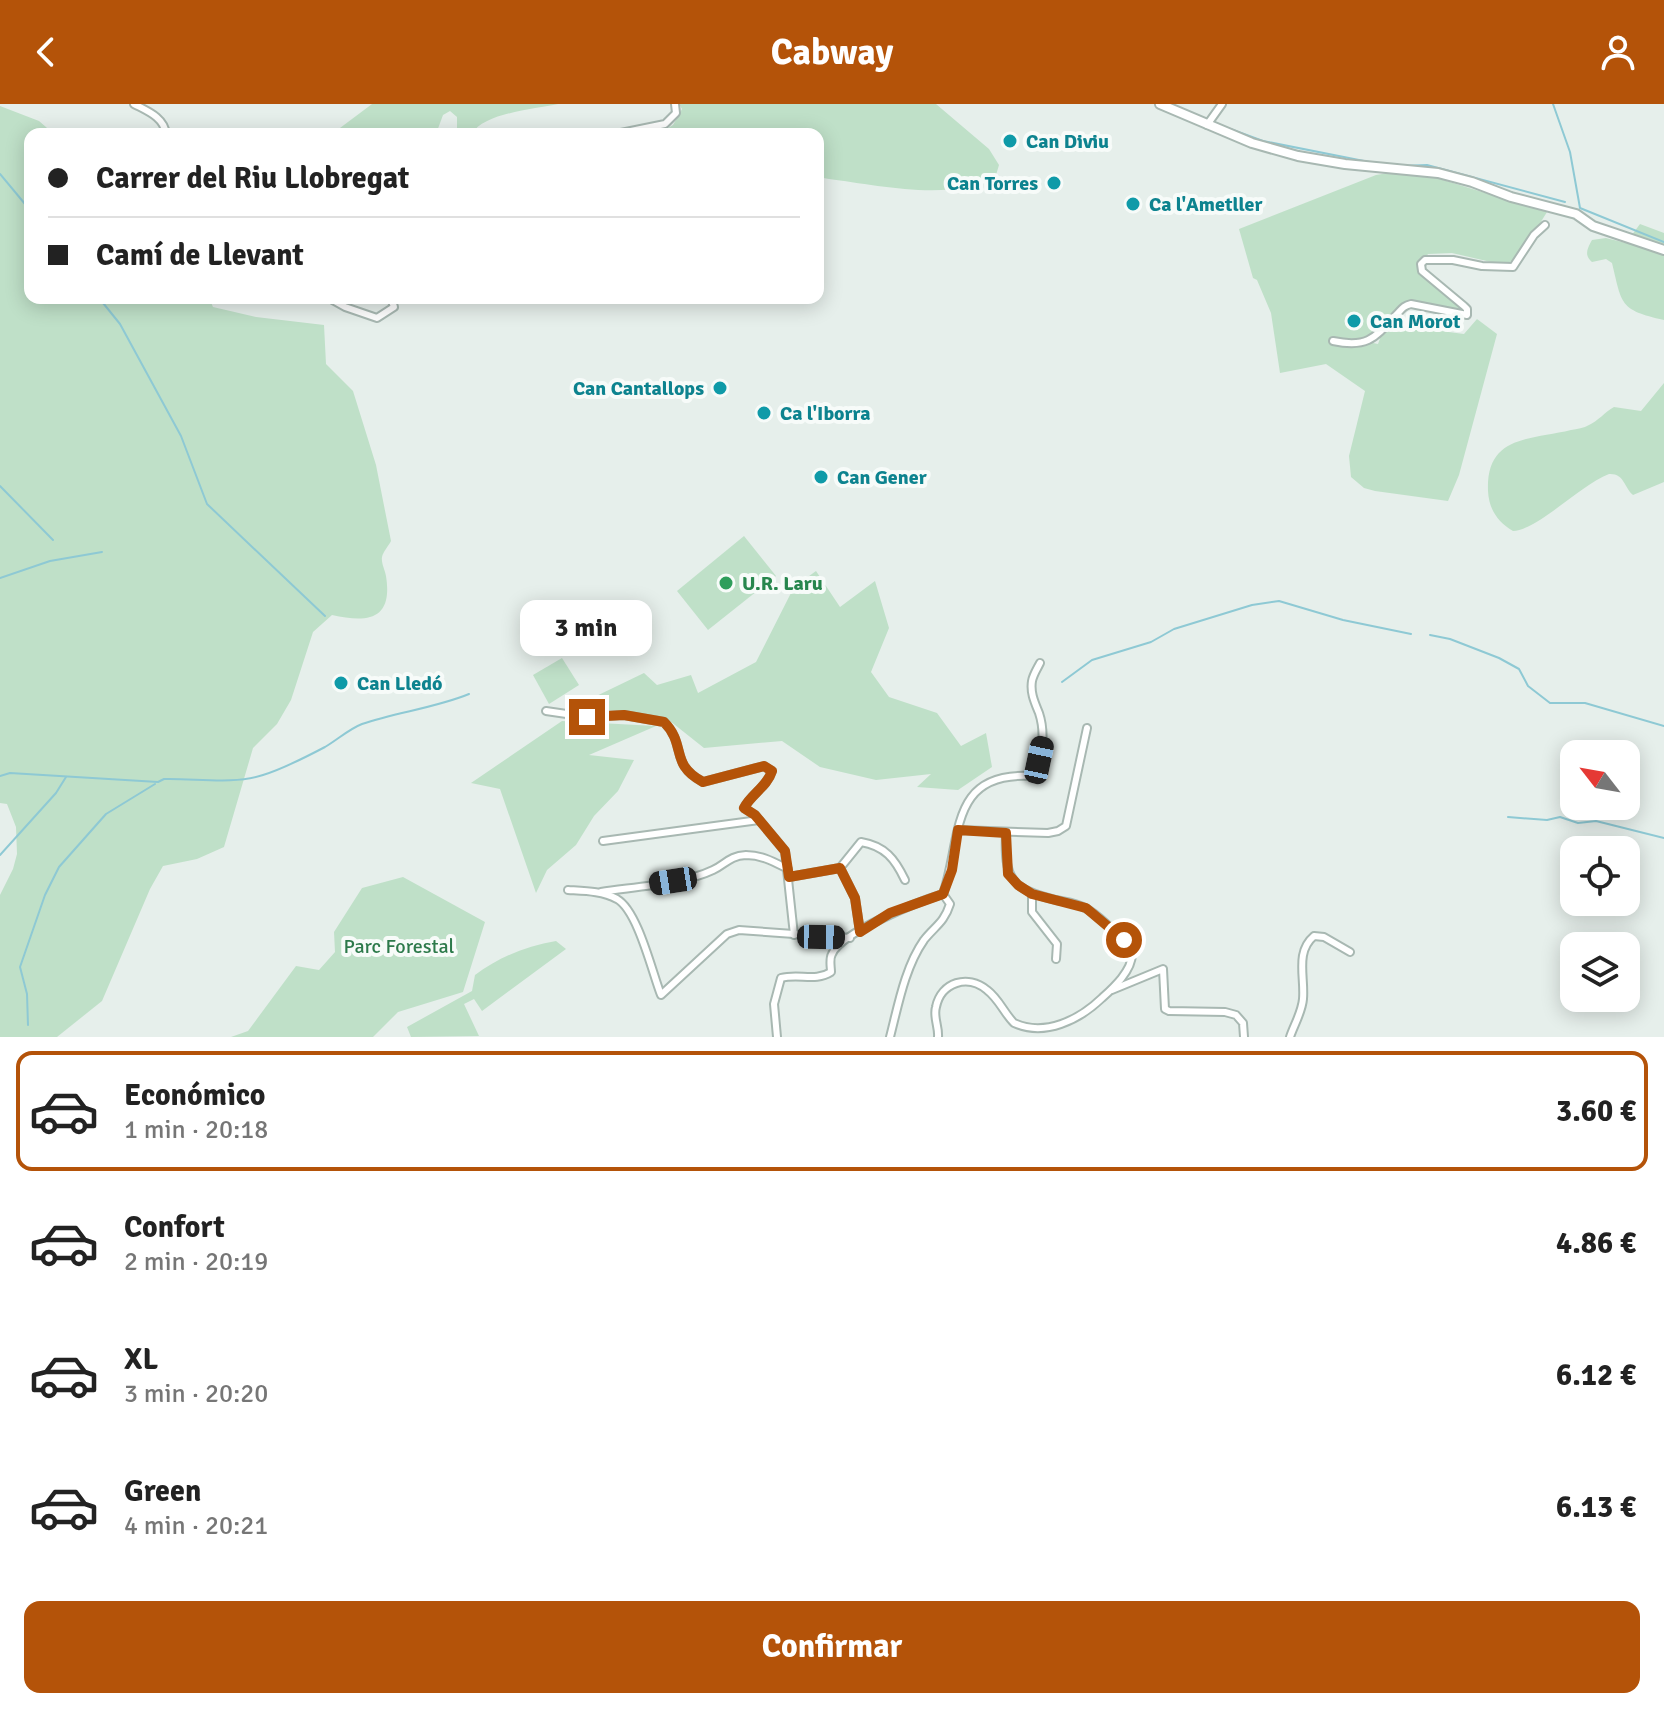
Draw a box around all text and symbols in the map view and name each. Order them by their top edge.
icon: back [24,30,68,74]
text: Cabway [771,30,893,75]
icon: person [1596,30,1640,74]
place label: Can Diviu [1026,129,1109,154]
marker: Can Diviu [1001,132,1019,150]
text: Carrer del Riu Llobregat [96,160,409,197]
place label: Can Torres [947,171,1038,196]
marker: Can Torres [1045,174,1063,192]
place label: Ca l'Ametller [1149,192,1262,217]
marker: Ca l'Ametller [1124,195,1142,213]
text: Camí de Llevant [96,237,304,274]
place label: Can Morot [1370,309,1461,334]
marker: Can Morot [1345,312,1363,330]
place label: Can Cantallops [573,376,704,401]
marker: Can Cantallops [711,379,729,397]
place label: Ca l'Iborra [780,401,871,426]
marker: Ca l'Iborra [755,404,773,422]
place label: Can Gener [837,465,927,490]
marker: Can Gener [812,468,830,486]
place label: U.R. Laru [742,571,823,596]
marker: U.R. Laru [717,574,735,592]
callout: 3 min [521,601,653,657]
text: 3 min [555,612,617,644]
place label: Can Lledó [357,671,442,696]
marker: Can Lledó [332,674,350,692]
route end [569,699,605,735]
car [1022,734,1056,786]
north arrow [1560,740,1640,820]
map controls [1560,740,1640,1012]
button: locate [1560,836,1640,916]
car [647,865,699,897]
route start [1106,922,1142,958]
car [797,925,845,949]
button: layers [1560,932,1640,1012]
park label: Parc Forestal [344,934,455,959]
icon: car [28,1075,100,1147]
text: Económico [124,1077,266,1114]
text: 3.60 € [1556,1093,1636,1130]
text: 1 min · 20:18 [124,1114,268,1146]
icon: car [28,1207,100,1279]
text: Confort [124,1209,225,1246]
text: 4.86 € [1556,1225,1636,1262]
text: 2 min · 20:19 [124,1246,268,1278]
icon: car [28,1339,100,1411]
text: XL [124,1341,158,1378]
text: 6.12 € [1556,1357,1636,1394]
text: 3 min · 20:20 [124,1378,268,1410]
icon: car [28,1471,100,1543]
text: Green [124,1473,201,1510]
text: 6.13 € [1556,1489,1636,1526]
text: 4 min · 20:21 [124,1510,268,1542]
button: Confirmar [24,1601,1640,1693]

